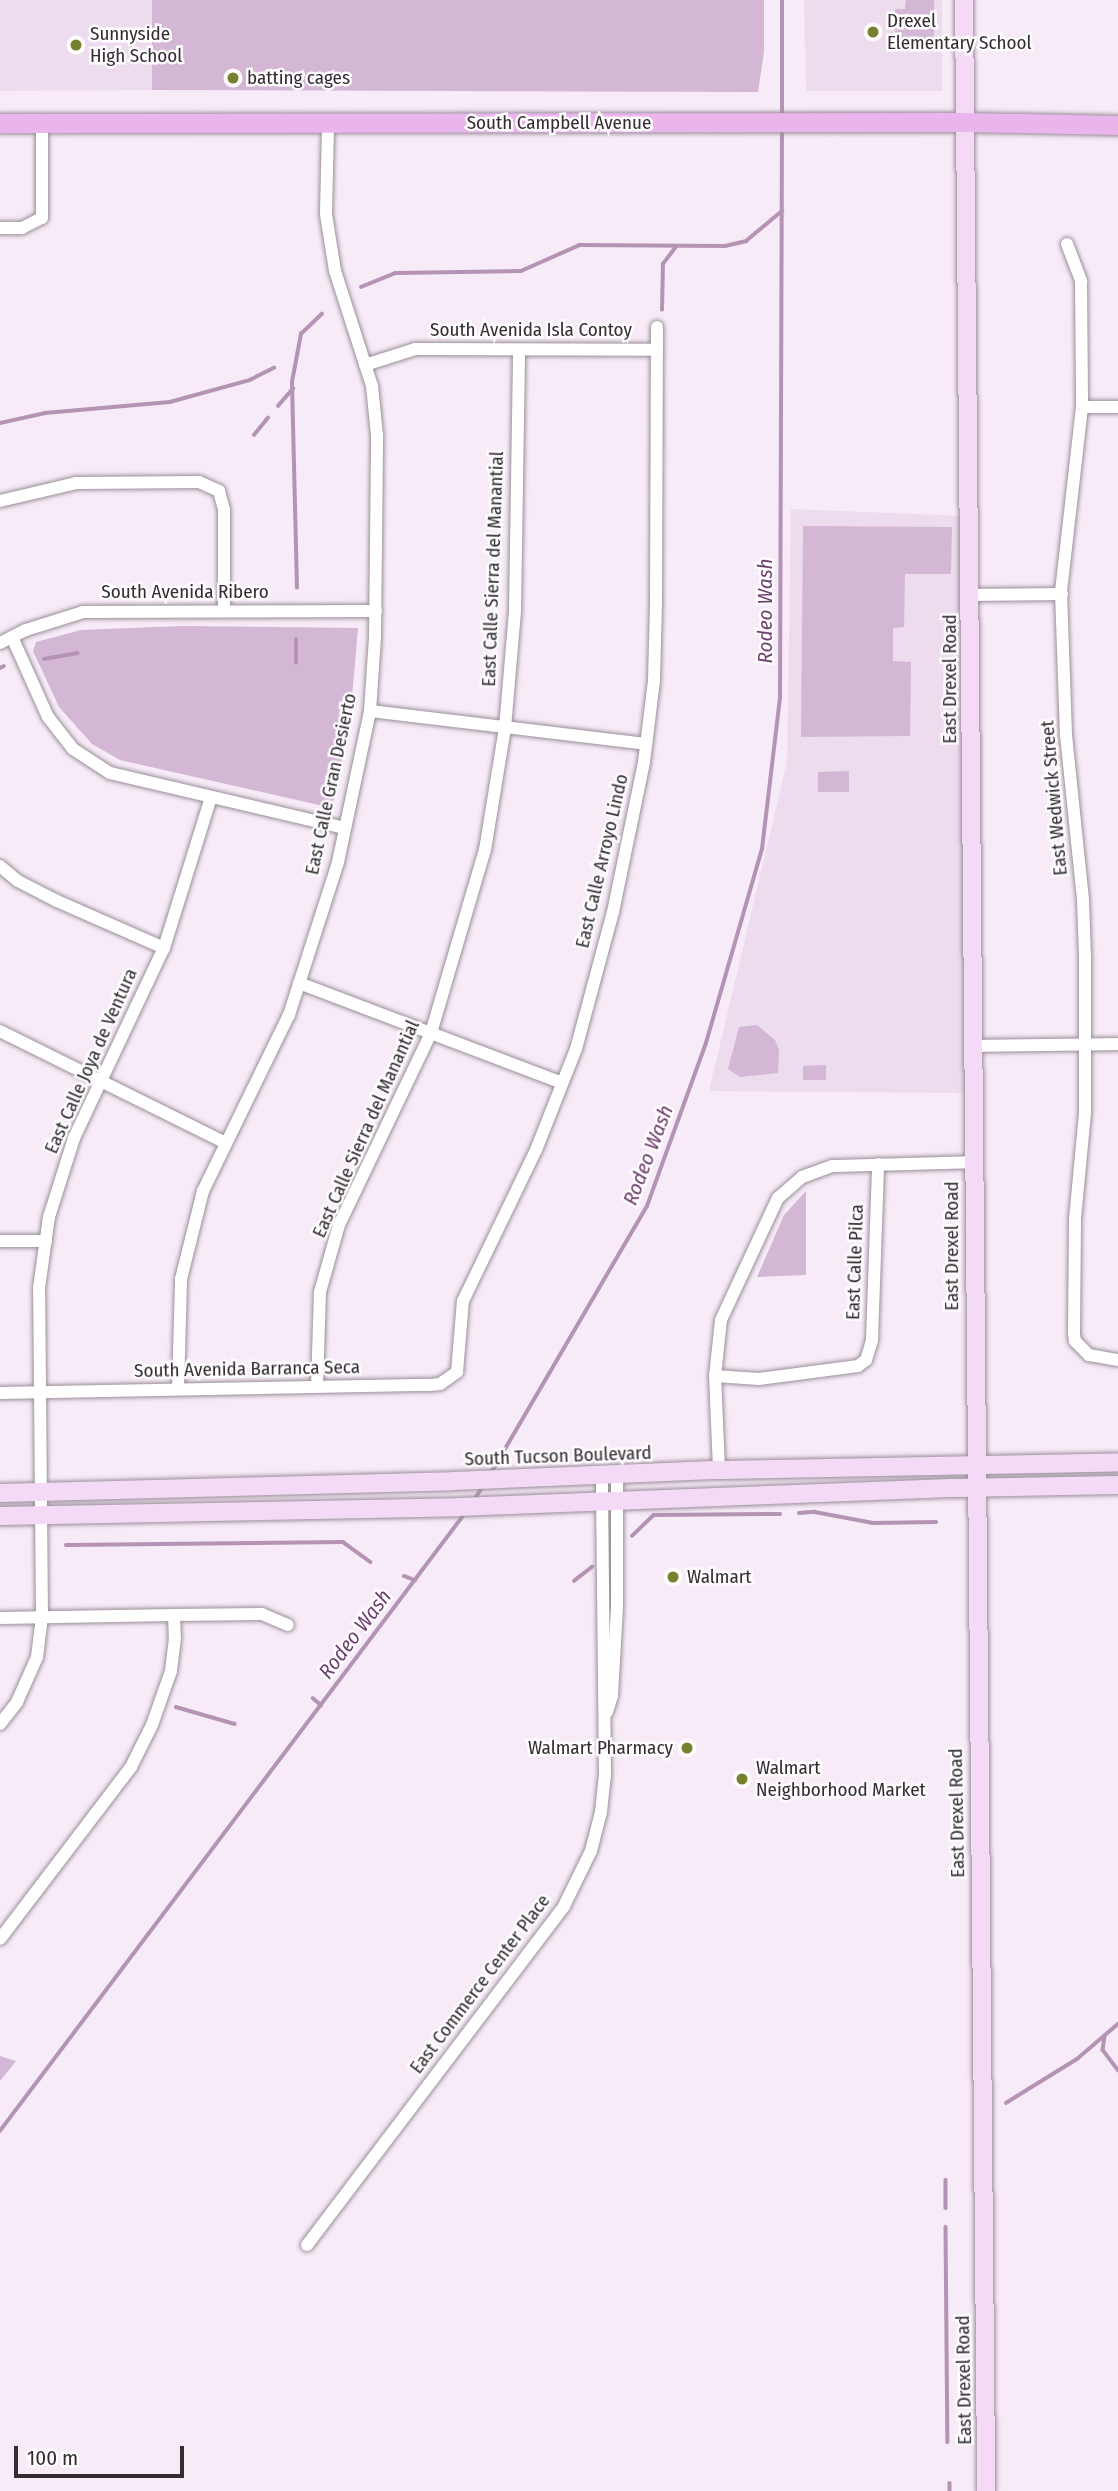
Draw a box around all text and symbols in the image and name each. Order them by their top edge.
place label: Drexel Elementary School [887,10,1032,54]
place label: Sunnyside High School [90,23,182,67]
marker: Drexel Elementary School [865,24,881,40]
marker: Sunnyside High School [68,37,84,53]
place label: batting cages [247,67,350,89]
marker: batting cages [225,70,241,86]
street label: South Campbell Avenue [467,112,651,134]
street label: South Avenida Isla Contoy [430,319,632,341]
street label: East Calle Sierra del Manantial [477,451,509,687]
water label: Rodeo Wash [752,558,778,664]
street label: South Avenida Ribero [101,581,269,603]
street label: East Drexel Road [939,614,961,744]
street label: East Calle Gran Desierto [301,691,361,877]
street label: East Wedwick Street [1036,719,1072,877]
street label: East Calle Arroyo Lindo [571,772,633,950]
street label: East Calle Joya de Ventura [40,965,142,1157]
street label: East Calle Sierra del Manantial [308,1017,424,1241]
water label: Rodeo Wash [617,1101,679,1209]
street label: East Drexel Road [941,1181,963,1311]
street label: East Calle Pilca [842,1204,868,1320]
street label: South Avenida Barranca Seca [134,1356,360,1382]
street label: South Tucson Boulevard [464,1441,652,1471]
place label: Walmart [687,1566,752,1588]
marker: Walmart [665,1569,681,1585]
water label: Rodeo Wash [313,1584,397,1684]
place label: Walmart Pharmacy [528,1737,673,1759]
marker: Walmart Pharmacy [679,1740,695,1756]
street label: East Drexel Road [944,1748,970,1878]
place label: Walmart Neighborhood Market [756,1757,926,1801]
marker: Walmart Neighborhood Market [734,1771,750,1787]
street label: East Commerce Center Place [405,1890,555,2078]
street label: East Drexel Road [951,2315,977,2445]
scale bar [18,2432,187,2476]
text: 100 m [27,2445,78,2471]

